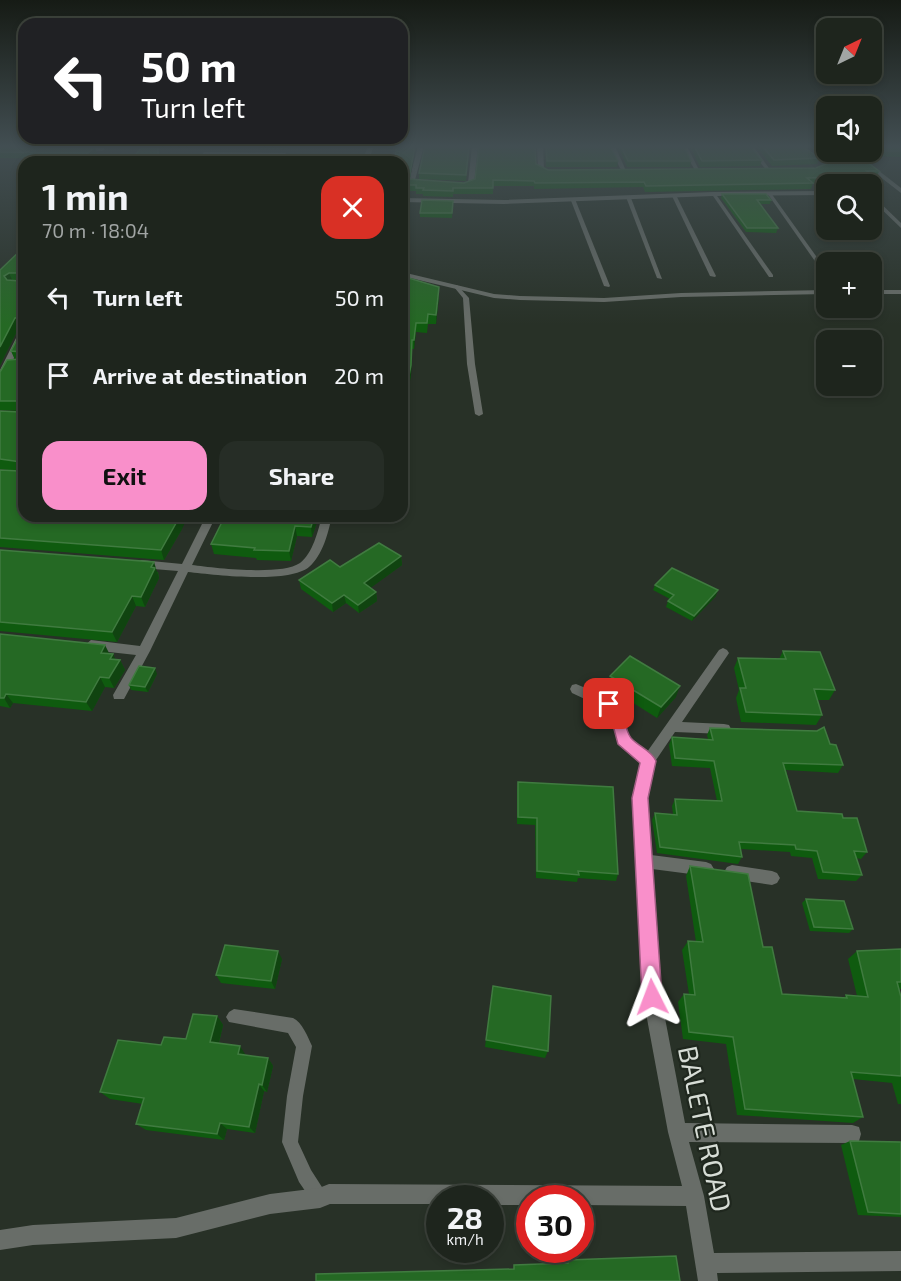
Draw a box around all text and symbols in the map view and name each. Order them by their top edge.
north arrow [816,18,882,84]
map controls [816,18,882,396]
text: 50 m [141,40,237,90]
icon: left [42,42,120,120]
text: Turn left [141,91,245,123]
button: sound [816,96,882,162]
text: 1 min [42,174,129,217]
button: search [816,174,882,240]
button: close [321,176,384,239]
text: 70 m · 18:04 [42,218,149,242]
button: + [816,252,882,318]
icon: left [42,281,75,314]
text: Turn left [93,284,182,310]
text: 50 m [335,284,384,310]
button: − [816,330,882,396]
icon: arrive [42,359,75,392]
text: Arrive at destination [93,362,307,388]
text: 20 m [334,362,384,388]
button: Exit [42,441,207,510]
button: Share [219,441,384,510]
pin [583,678,634,729]
icon: arrive [592,687,625,720]
position arrow [620,965,684,1029]
street label: BALETE ROAD [673,1043,739,1214]
speed limit sign: 30 [516,1185,594,1263]
text: 28 [447,1199,483,1235]
text: km/h [446,1230,484,1248]

